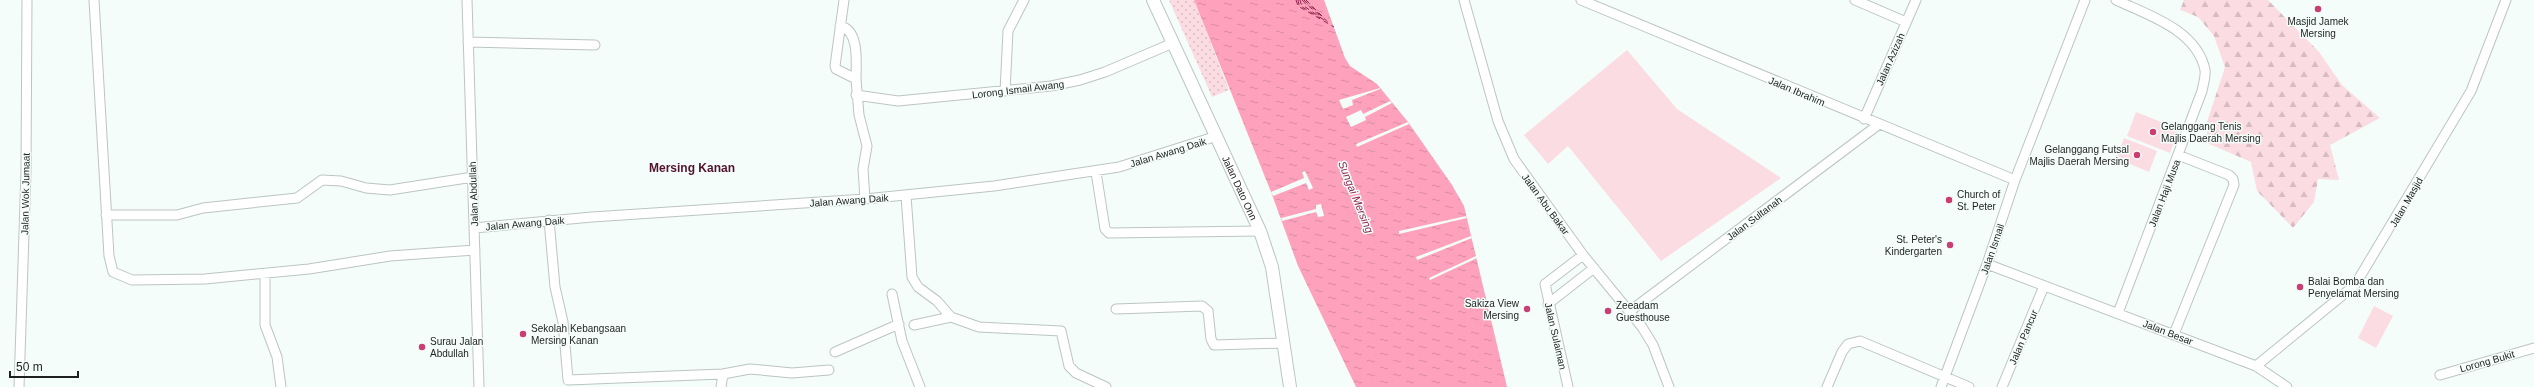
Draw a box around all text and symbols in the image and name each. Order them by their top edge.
marker: Masjid Jamek Mersing [2313,4,2323,14]
place label: Masjid Jamek Mersing [2287,16,2350,39]
street label: Jalan Azizah [1874,31,1907,87]
street label: Jalan Ibrahim [1767,75,1827,108]
street label: Lorong Ismail Awang [971,78,1065,101]
place label: Gelanggang Tenis Majlis Daerah Mersing [2161,121,2260,144]
marker: Gelanggang Tenis Majlis Daerah Mersing [2148,127,2158,137]
street label: Jalan Awang Daik [1129,135,1209,169]
place label: Gelanggang Futsal Majlis Daerah Mersing [2030,144,2129,167]
marker: Gelanggang Futsal Majlis Daerah Mersing [2132,150,2142,160]
street label: Jalan Wok Jumaat [19,153,32,235]
street label: Jalan Dato Onn [1220,154,1259,222]
street label: Jalan Haji Musa [2147,158,2183,228]
water label: Sungai Mersing [1336,159,1376,235]
street label: Jalan Abdullah [467,161,480,227]
district label: Mersing Kanan [649,161,735,175]
street label: Jalan Abu Bakar [1520,172,1572,238]
street label: Jalan Masjid [2388,175,2425,229]
place label: Church of St. Peter [1957,189,2001,212]
street label: Jalan Awang Daik [809,192,890,209]
street label: Jalan Sultanah [1725,194,1784,243]
marker: Church of St. Peter [1944,195,1954,205]
street label: Jalan Awang Daik [485,214,566,232]
street label: Jalan Ismail [1979,222,2006,276]
place label: St. Peter's Kindergarten [1885,234,1942,257]
marker: St. Peter's Kindergarten [1945,240,1955,250]
place label: Balai Bomba dan Penyelamat Mersing [2308,276,2399,299]
marker: Balai Bomba dan Penyelamat Mersing [2295,282,2305,292]
place label: Sakiza View Mersing [1465,298,1520,321]
place label: Zeeadam Guesthouse [1616,300,1670,323]
street label: Jalan Sulaiman [1542,302,1569,371]
marker: Sakiza View Mersing [1522,304,1532,314]
marker: Zeeadam Guesthouse [1603,306,1613,316]
street label: Jalan Pancur [2007,308,2040,366]
street label: Jalan Besar [2141,318,2195,347]
place label: Sekolah Kebangsaan Mersing Kanan [531,323,626,346]
marker: Sekolah Kebangsaan Mersing Kanan [518,329,528,339]
place label: Surau Jalan Abdullah [430,336,483,359]
marker: Surau Jalan Abdullah [417,342,427,352]
street label: Lorong Bukit [2459,348,2516,375]
scale bar [10,353,78,379]
text: 50 m [16,360,43,374]

